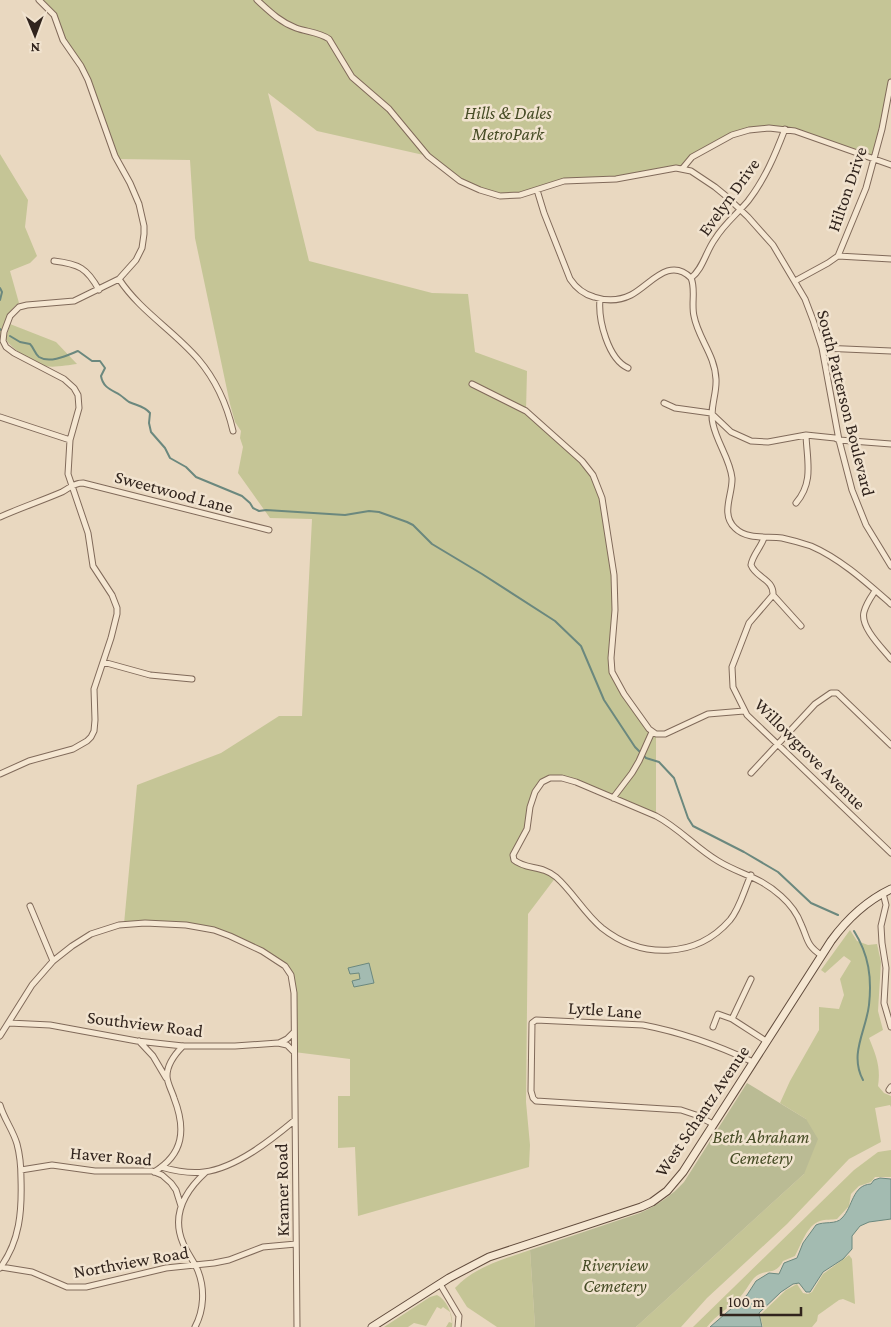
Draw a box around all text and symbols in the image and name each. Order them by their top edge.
north arrow [10,10,60,60]
text: N [30,40,40,56]
park label: Hills & Dales MetroPark [464,103,552,144]
street label: Hilton Drive [823,144,871,234]
street label: Evelyn Drive [694,154,764,240]
street label: South Patterson Boulevard [813,308,879,499]
street label: Sweetwood Lane [113,467,235,517]
street label: Willowgrove Avenue [750,694,870,814]
street label: Lytle Lane [567,997,643,1023]
street label: Southview Road [86,1007,205,1041]
street label: West Schantz Avenue [651,1042,753,1180]
park label: Beth Abraham Cemetery [713,1127,809,1168]
street label: Haver Road [69,1142,153,1170]
street label: Kramer Road [271,1143,293,1237]
street label: Northview Road [72,1242,191,1282]
park label: Riverview Cemetery [582,1255,649,1296]
scale bar [721,1284,801,1316]
text: 100 m [728,1294,765,1310]

